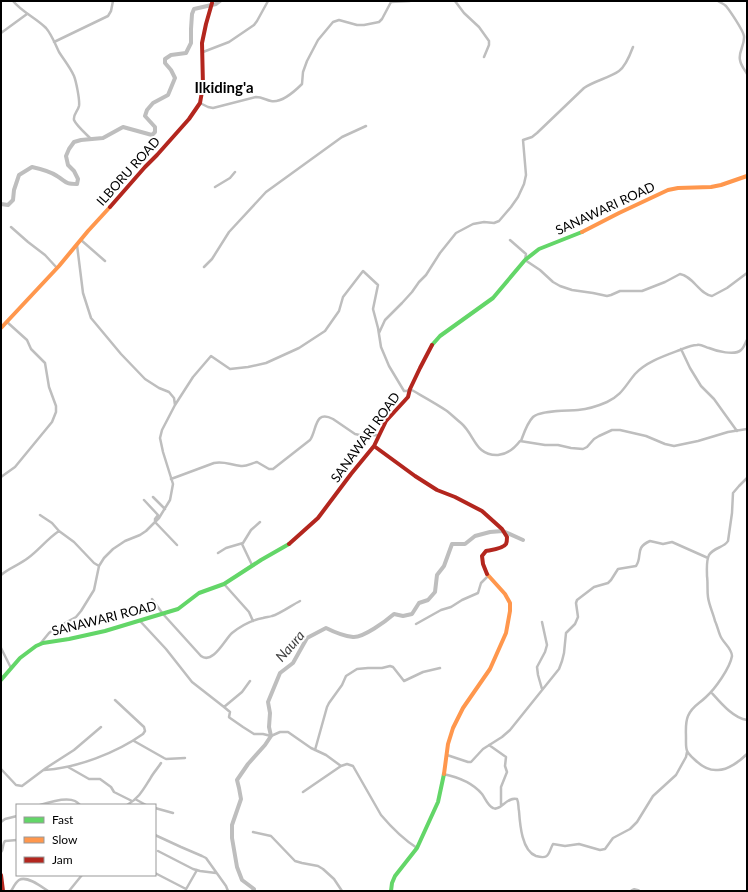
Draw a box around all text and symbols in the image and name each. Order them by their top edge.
district label: Ilkiding'a [194,78,254,96]
street label: ILBORU ROAD [93,133,163,209]
street label: SANAWARI ROAD [553,178,657,238]
street label: SANAWARI ROAD [327,389,403,485]
street label: SANAWARI ROAD [50,597,158,639]
water label: Naura [271,627,308,665]
legend [16,804,156,876]
text: Fast [52,812,74,827]
text: Slow [52,832,78,847]
text: Jam [52,852,73,867]

